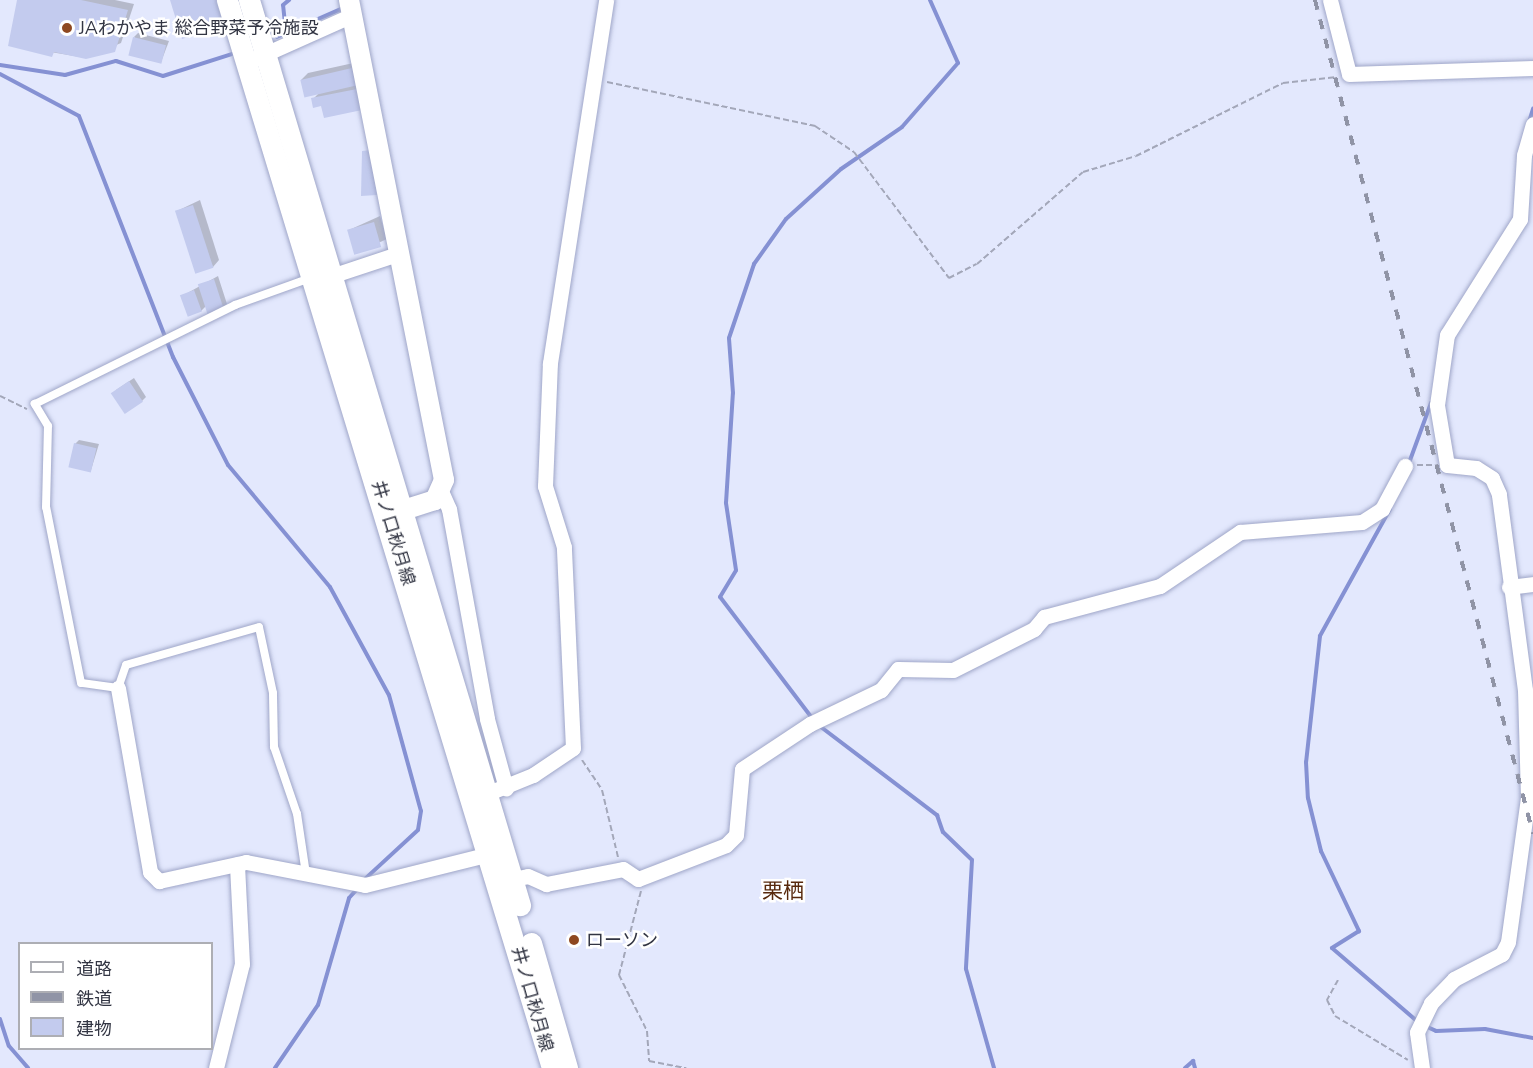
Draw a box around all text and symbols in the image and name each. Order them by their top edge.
place label: JAわかやま 総合野菜予冷施設 [79,17,319,39]
marker: JAわかやま 総合野菜予冷施設 [60,21,74,35]
street label: 井ノ口秋月線 [367,478,419,588]
district label: 栗栖 [762,878,804,904]
place label: ローソン [586,929,658,951]
marker: ローソン [567,933,581,947]
legend [18,942,213,1050]
street label: 井ノ口秋月線 [507,944,557,1054]
text: 道路 [76,957,112,981]
text: 鉄道 [76,987,112,1011]
text: 建物 [76,1017,112,1041]

